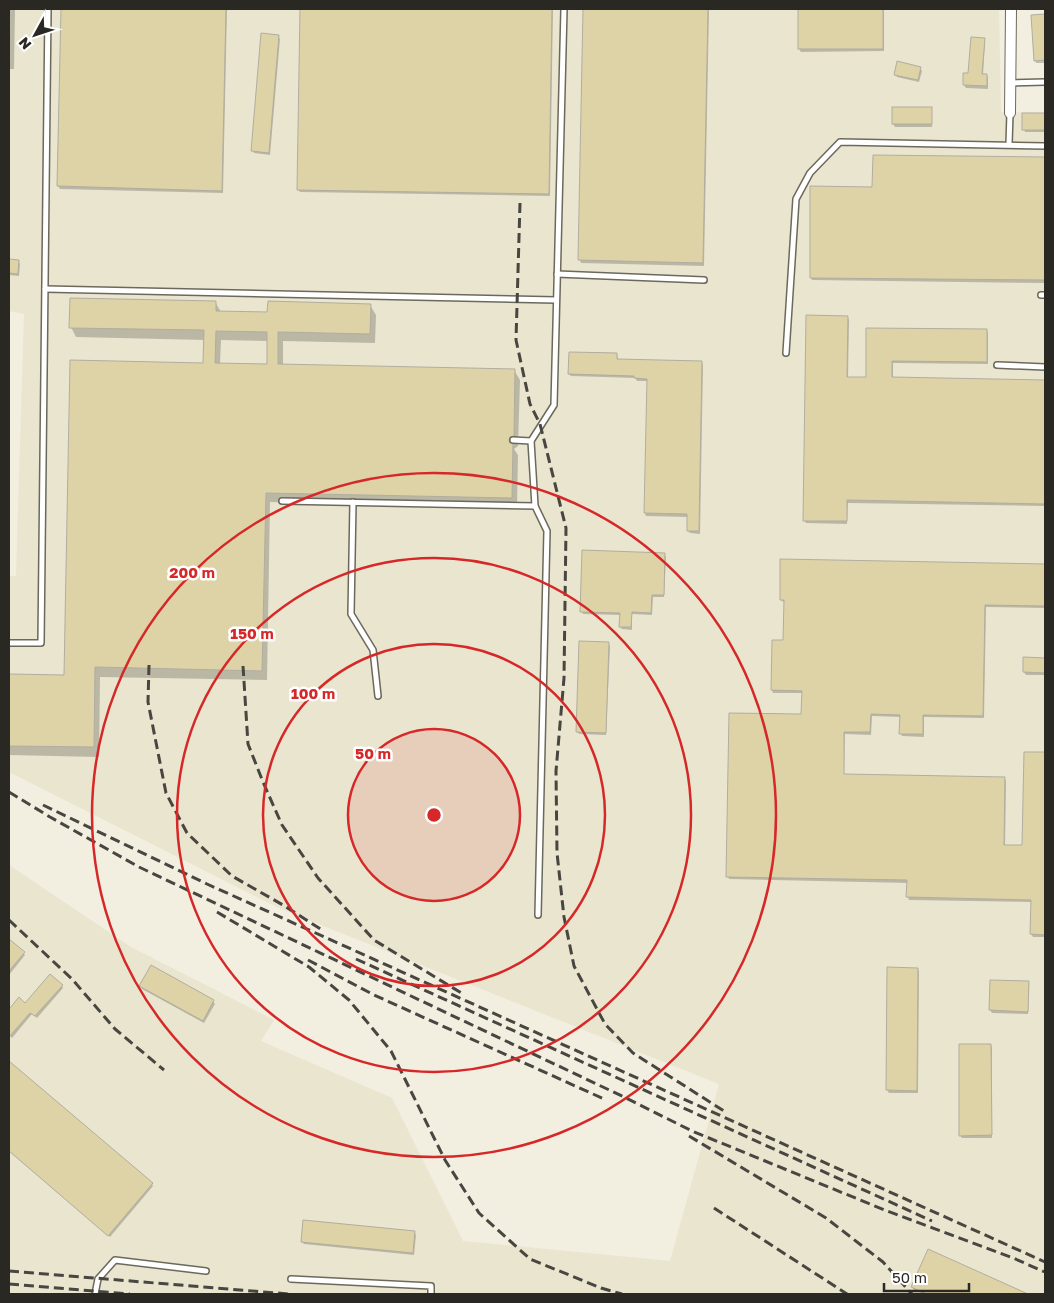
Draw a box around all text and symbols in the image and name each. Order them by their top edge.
north arrow [10,10,60,60]
text: N [15,34,35,53]
text: 200 m [169,563,215,581]
text: 150 m [230,624,274,642]
text: 100 m [291,684,335,702]
text: 50 m [355,744,391,762]
centre of rings [425,806,443,824]
scale bar [884,1260,969,1292]
text: 50 m [892,1268,927,1286]

